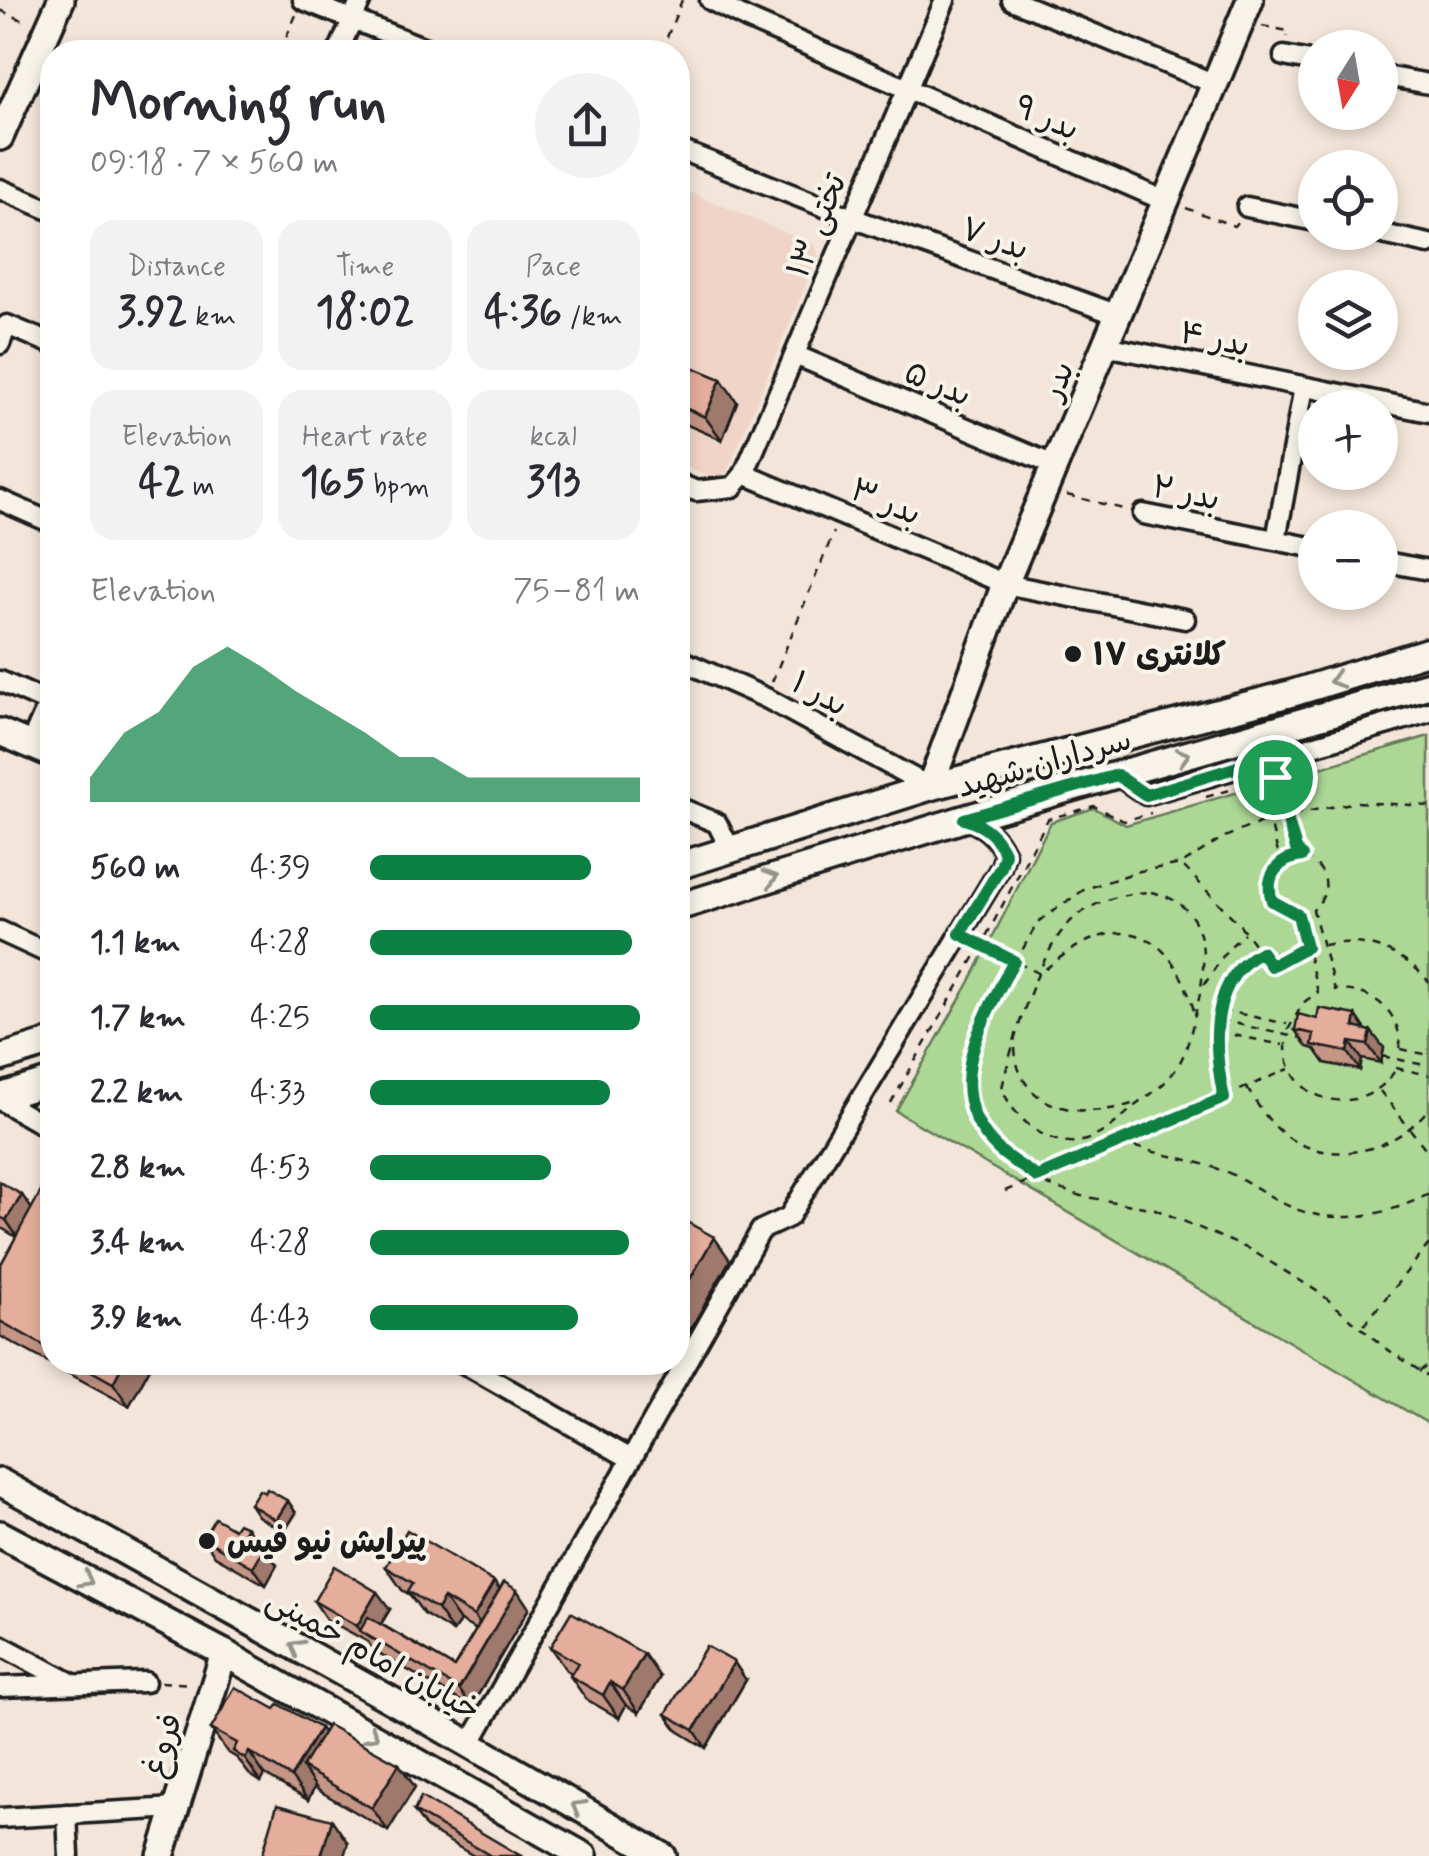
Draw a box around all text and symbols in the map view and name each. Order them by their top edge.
north arrow [1298,30,1398,130]
map controls [1298,30,1398,610]
text: Morning run [90,68,387,140]
button: share [535,73,640,178]
street label: بدر ۹ [1007,86,1085,152]
text: 09:18 · 7 × 560 m [90,142,338,184]
button: locate [1298,150,1398,250]
street label: تختی ۱۳ [778,167,858,284]
street label: بدر ۷ [955,208,1034,271]
text: Distance [127,249,226,286]
text: Time [336,249,394,286]
text: Pace [525,249,581,286]
button: layers [1298,270,1398,370]
text: 3.92 [117,286,188,341]
text: 18:02 [316,286,414,341]
text: 4:36 [484,286,562,341]
text: km [188,299,236,336]
text: /km [562,299,623,336]
street label: بدر ۴ [1176,312,1253,368]
street label: بدر ۵ [897,352,977,418]
street label: بدر [1031,355,1086,409]
button: + [1298,390,1398,490]
text: Elevation [122,419,232,456]
text: Heart rate [302,419,428,456]
text: kcal [530,419,577,456]
text: 42 [138,456,185,511]
text: 165 [300,456,366,511]
text: 313 [526,456,580,511]
street label: بدر ۲ [1148,466,1223,522]
text: m [185,469,215,506]
text: bpm [366,469,430,506]
street label: بدر ۳ [844,469,927,536]
button: − [1298,510,1398,610]
text: Elevation [90,570,216,612]
text: 75–81 m [513,570,640,612]
place label: کلانتری ۱۷ [1093,635,1226,677]
marker: کلانتری ۱۷ [1062,643,1084,665]
street label: بدر ۱ [783,662,855,727]
one-way arrow [1328,668,1345,689]
street label: سرداران شهید [953,719,1137,809]
pin [1233,735,1318,820]
one-way arrow [1174,747,1191,768]
icon: arrive [1248,750,1303,805]
text: 560 m [90,847,180,889]
text: 4:39 [250,847,311,889]
one-way arrow [761,869,778,890]
text: 1.1 km [90,922,181,964]
text: 4:28 [250,922,310,964]
text: 1.7 km [90,997,186,1039]
text: 4:25 [250,997,310,1039]
text: 2.2 km [90,1072,183,1114]
text: 4:33 [250,1072,305,1114]
text: 2.8 km [90,1147,186,1189]
text: 4:53 [250,1147,310,1189]
text: 3.4 km [90,1222,185,1264]
text: 4:28 [250,1222,310,1264]
text: 3.9 km [90,1297,182,1339]
text: 4:43 [250,1297,309,1339]
place label: پیرایش نیو فیس [227,1522,427,1564]
marker: پیرایش نیو فیس [196,1530,218,1552]
one-way arrow [76,1568,94,1587]
street label: خیابان امام خمینی [258,1580,488,1733]
one-way arrow [288,1639,306,1659]
street label: فروغ [134,1708,193,1783]
one-way arrow [361,1723,379,1743]
one-way arrow [571,1800,589,1819]

